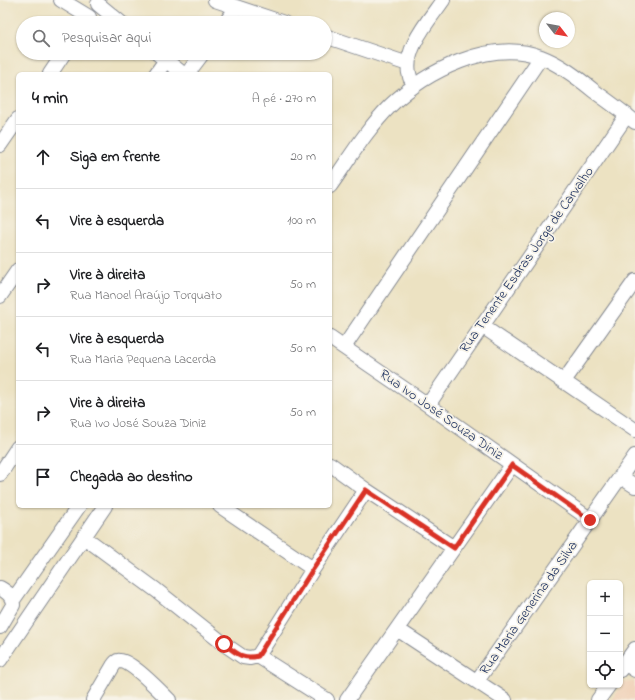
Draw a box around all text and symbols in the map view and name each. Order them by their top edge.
north arrow [539,12,575,48]
search box [16,16,332,60]
icon: search [30,27,52,49]
text: Pesquisar aqui [62,27,151,49]
text: 4 min [32,86,68,111]
text: A pé · 270 m [252,89,316,108]
icon: ahead [32,146,54,168]
text: Siga em frente [70,146,160,168]
text: 20 m [291,147,316,166]
street label: Rua Tenente Esdras Jorge de Carvalho [455,163,600,358]
icon: left [32,210,54,232]
text: Vire à esquerda [70,210,164,232]
text: 100 m [287,211,316,230]
text: Vire à direita [70,264,145,286]
icon: right [32,274,54,296]
text: 50 m [290,275,316,294]
text: Rua Manoel Araújo Torquato [70,286,222,305]
text: Vire à esquerda [70,328,164,350]
icon: left [32,338,54,360]
text: 50 m [290,339,316,358]
text: Rua Maria Pequena Lacerda [70,350,216,369]
street label: Rua Ivo José Souza Diniz [375,364,507,466]
text: Vire à direita [70,392,145,414]
icon: right [32,402,54,424]
text: 50 m [290,403,316,422]
text: Rua Ivo José Souza Diniz [70,414,206,433]
icon: arrive [32,466,54,488]
text: Chegada ao destino [70,466,193,488]
route end [581,511,599,529]
street label: Rua Maria Generina da Silva [475,537,583,679]
map controls [587,580,623,688]
button: + [587,580,623,616]
button: − [587,616,623,652]
route start [215,635,233,653]
button: locate [587,652,623,688]

